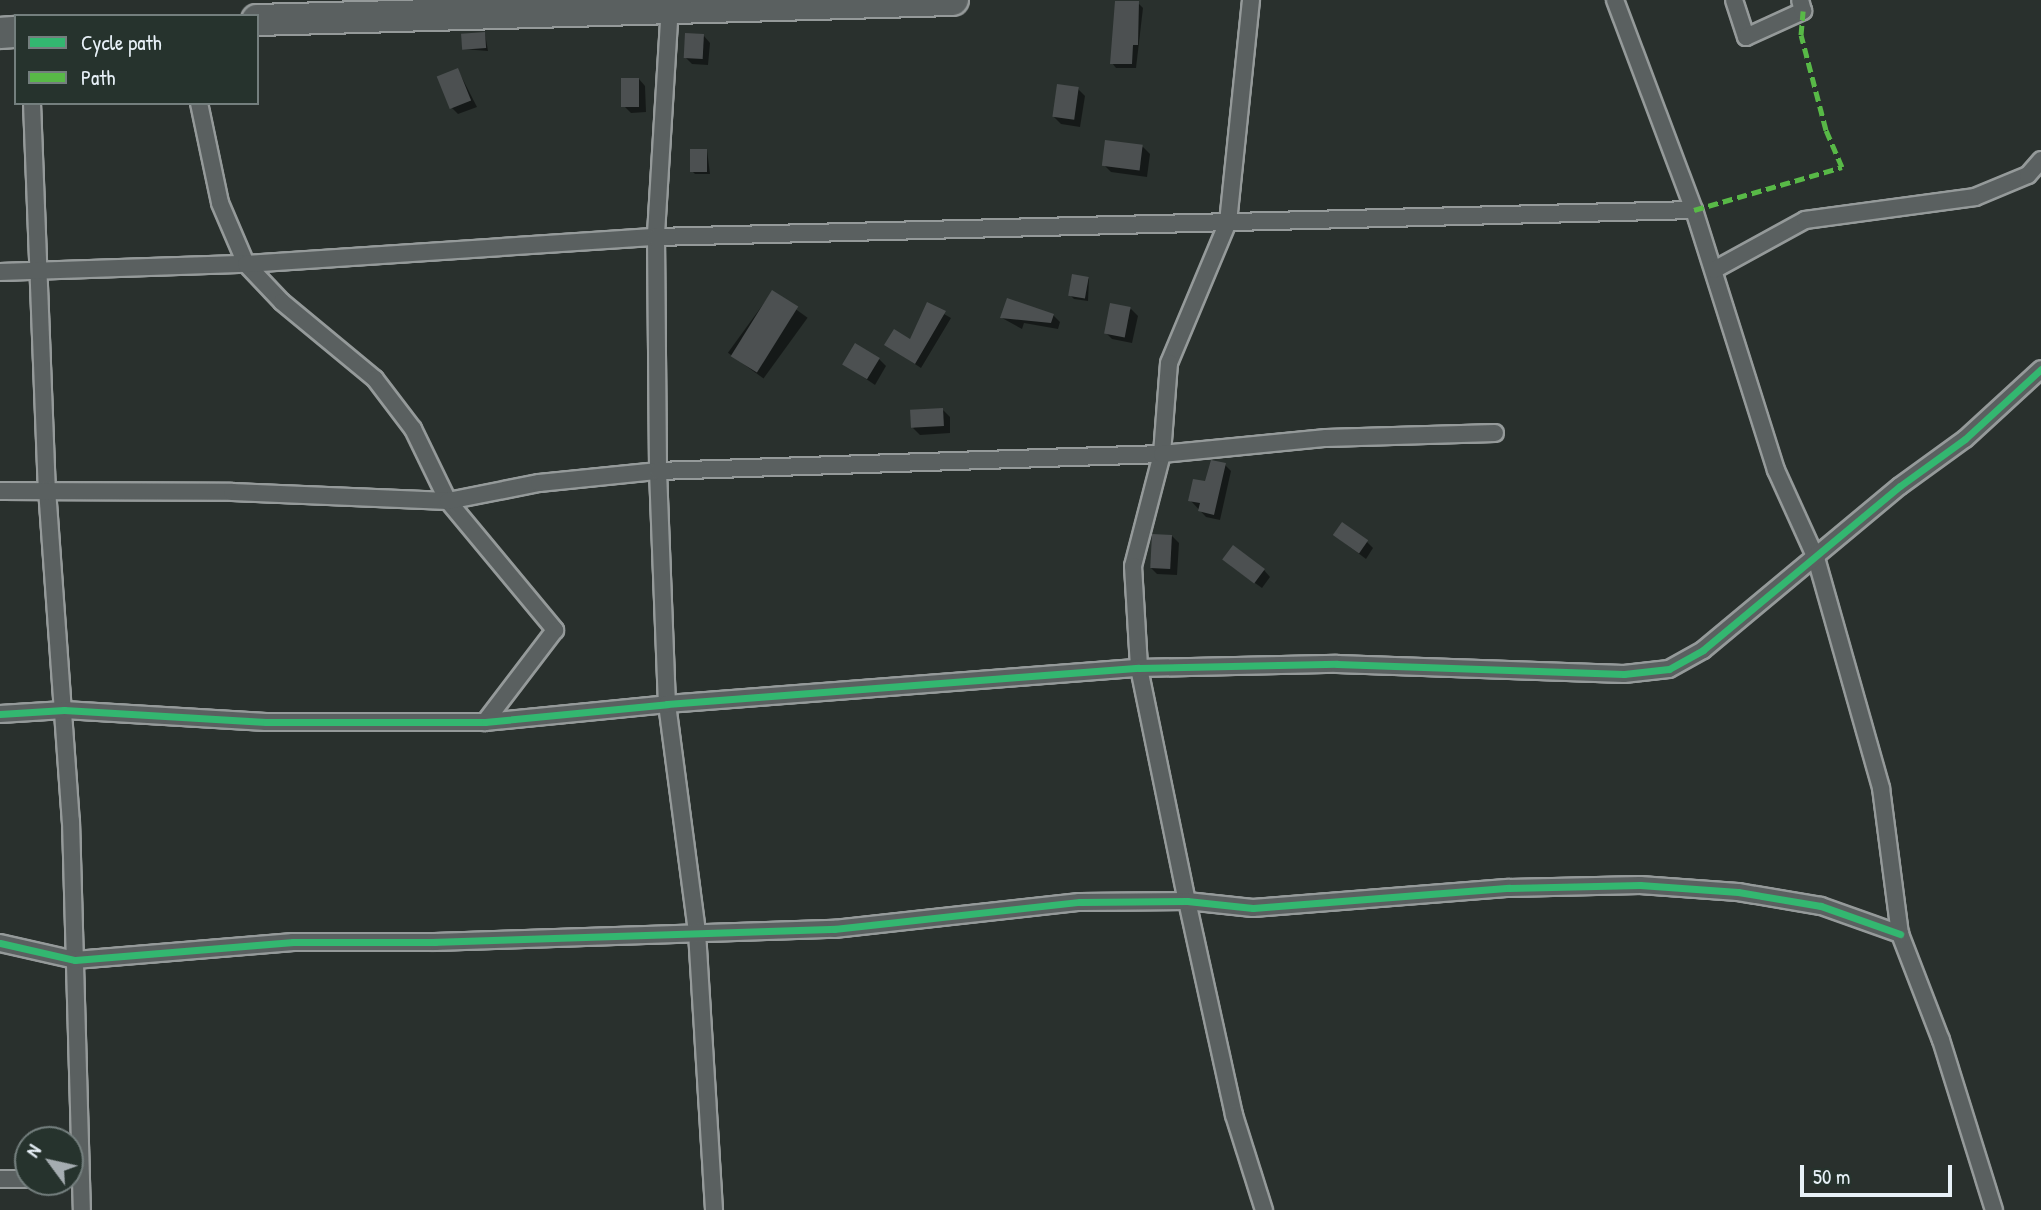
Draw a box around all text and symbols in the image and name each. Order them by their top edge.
legend [14,14,259,105]
text: Cycle path [81,28,162,57]
text: Path [81,63,115,92]
north arrow [14,1126,84,1196]
text: N [19,1139,47,1162]
scale bar [1803,1150,1955,1194]
text: 50 m [1813,1162,1850,1191]

